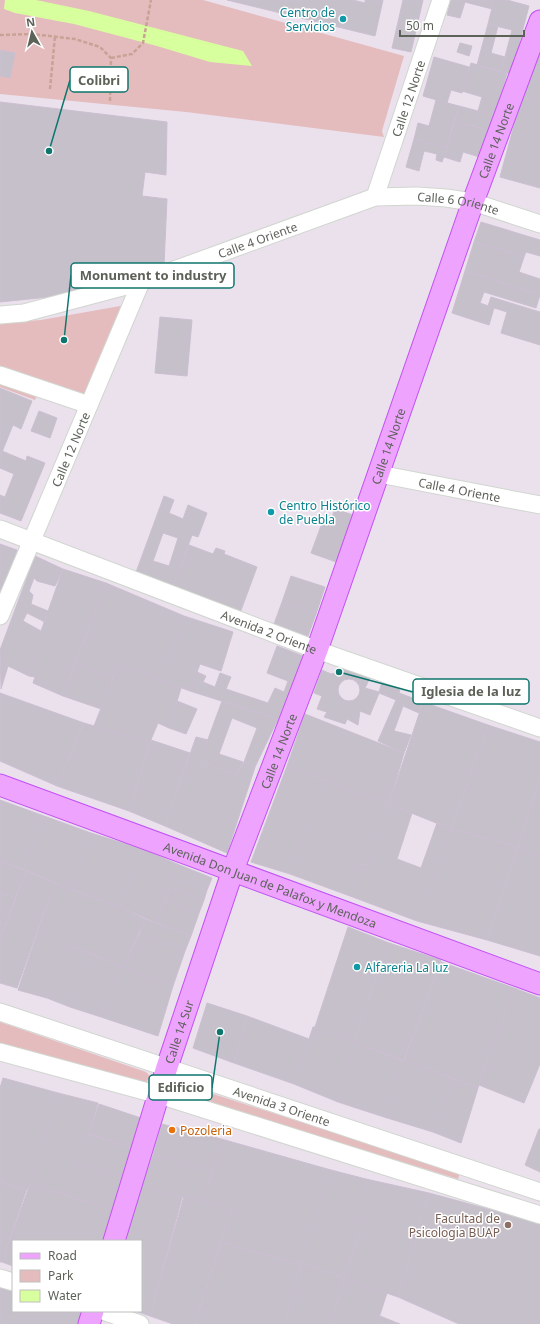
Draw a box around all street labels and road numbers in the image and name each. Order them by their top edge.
street label: Calle 12 Norte [387,58,429,139]
street label: Calle 14 Norte [474,100,518,181]
street label: Calle 6 Oriente [417,188,502,219]
street label: Calle 4 Oriente [215,217,300,262]
street label: Calle 14 Norte [367,405,409,487]
street label: Calle 12 Norte [47,409,94,489]
street label: Calle 4 Oriente [417,473,502,506]
street label: Avenida 2 Oriente [219,606,320,658]
street label: Calle 14 Norte [256,711,301,791]
street label: Avenida Don Juan de Palafox y Mendoza [161,838,379,932]
street label: Calle 14 Sur [160,998,197,1066]
street label: Avenida 3 Oriente [231,1082,333,1130]

